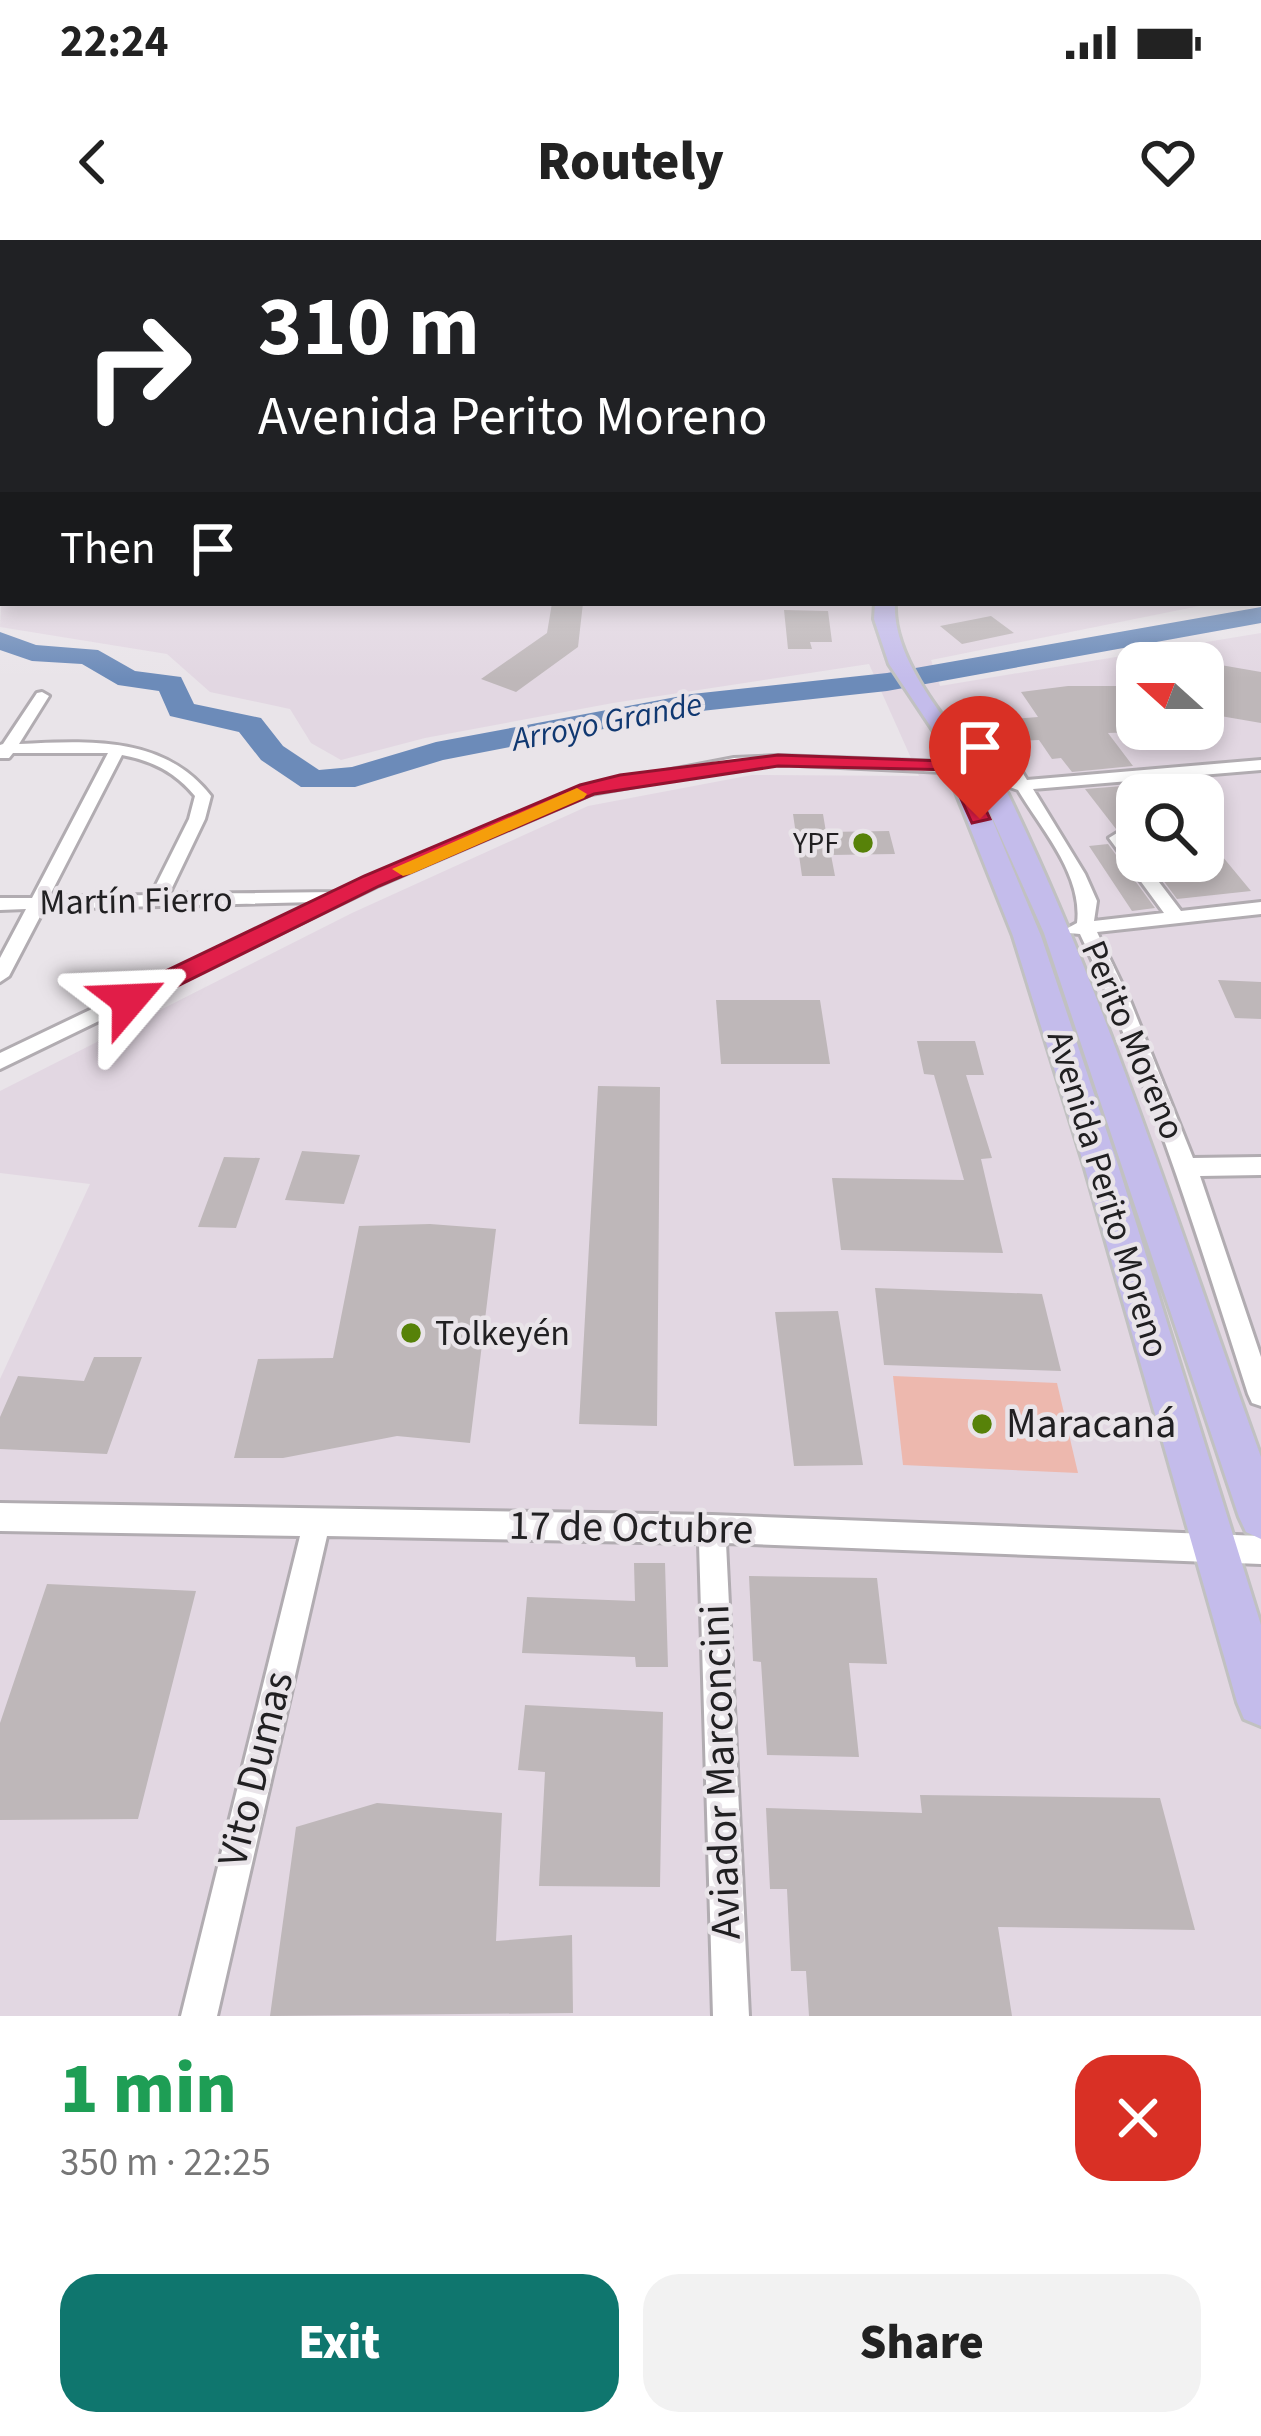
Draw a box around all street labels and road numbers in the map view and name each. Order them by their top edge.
street label: Martín Fierro [39,874,233,928]
street label: Perito Moreno [1068,932,1198,1148]
street label: Avenida Perito Moreno [1034,1024,1182,1364]
street label: 17 de Octubre [508,1496,754,1560]
street label: Aviador Marconcini [685,1603,757,1941]
street label: Vito Dumas [203,1665,309,1873]

